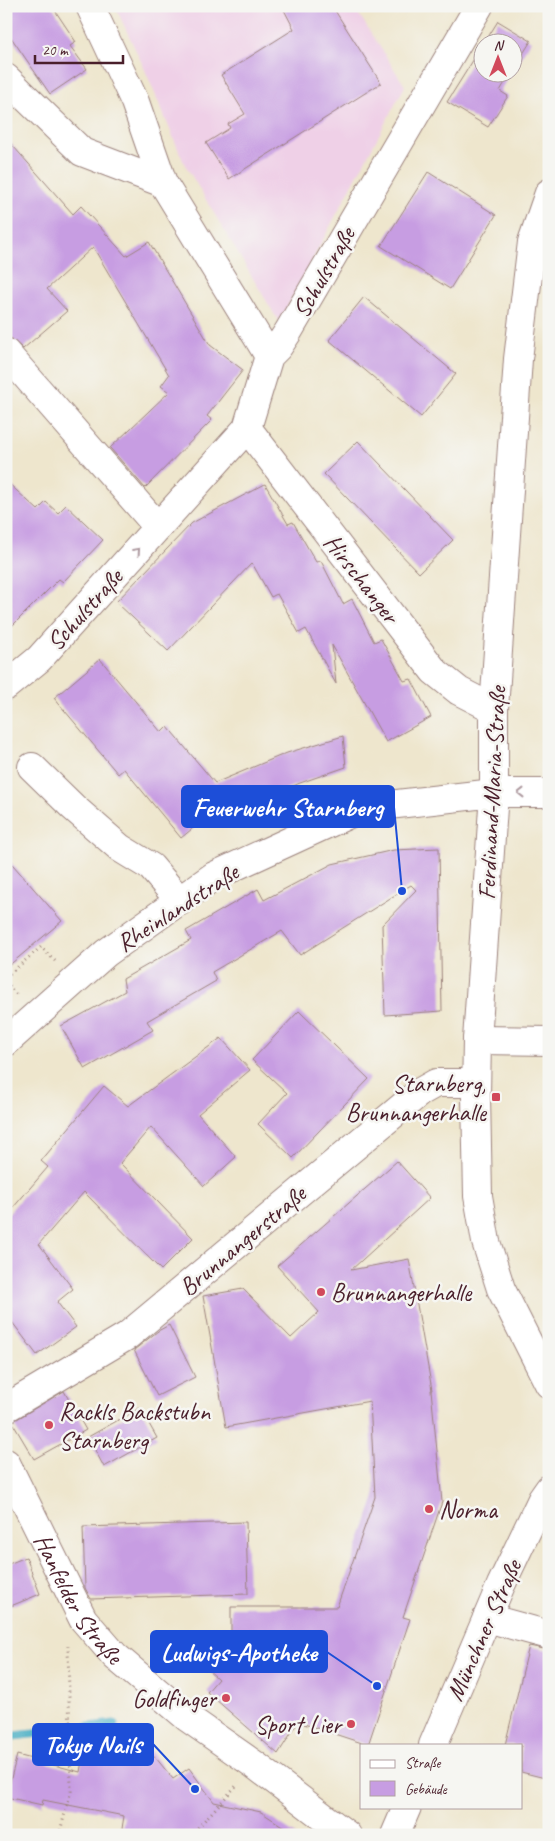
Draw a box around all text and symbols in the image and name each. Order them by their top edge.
scale bar [35,32,122,64]
north arrow [472,32,522,82]
text: N [494,37,505,54]
text: 20 m [42,41,69,60]
street label: Schulstraße [285,220,363,323]
street label: Hirschanger [316,527,408,632]
one-way arrow [131,547,140,556]
street label: Schulstraße [40,561,131,657]
street label: Ferdinand-Maria-Straße [470,684,514,900]
callout: Feuerwehr Starnberg [182,786,394,827]
one-way arrow [517,788,525,798]
text: Feuerwehr Starnberg [193,791,386,824]
street label: Rheinlandstraße [110,855,246,959]
place label: Starnberg, Brunnangerhalle [346,1068,488,1129]
marker: Starnberg, Brunnangerhalle [490,1091,502,1103]
street label: Brunnangerstraße [173,1177,314,1303]
place label: Brunnangerhalle [331,1277,473,1309]
marker: Brunnangerhalle [315,1286,327,1298]
place label: Rackls Backstubn Starnberg [59,1396,211,1457]
marker: Rackls Backstubn Starnberg [43,1419,55,1431]
place label: Norma [439,1494,499,1526]
marker: Norma [423,1503,435,1515]
street label: Hanfelder Straße [26,1528,130,1673]
street label: Münchner Straße [439,1553,530,1706]
callout: Ludwigs-Apotheke [151,1631,327,1672]
text: Ludwigs-Apotheke [161,1636,319,1669]
place label: Goldfinger [132,1683,218,1715]
marker: Goldfinger [220,1692,232,1704]
place label: Sport Lier [255,1709,344,1741]
marker: Sport Lier [345,1718,357,1730]
callout: Tokyo Nails [33,1724,153,1765]
text: Tokyo Nails [44,1728,145,1761]
legend [360,1744,522,1808]
text: Straße [405,1754,441,1773]
text: Gebäude [405,1780,448,1799]

